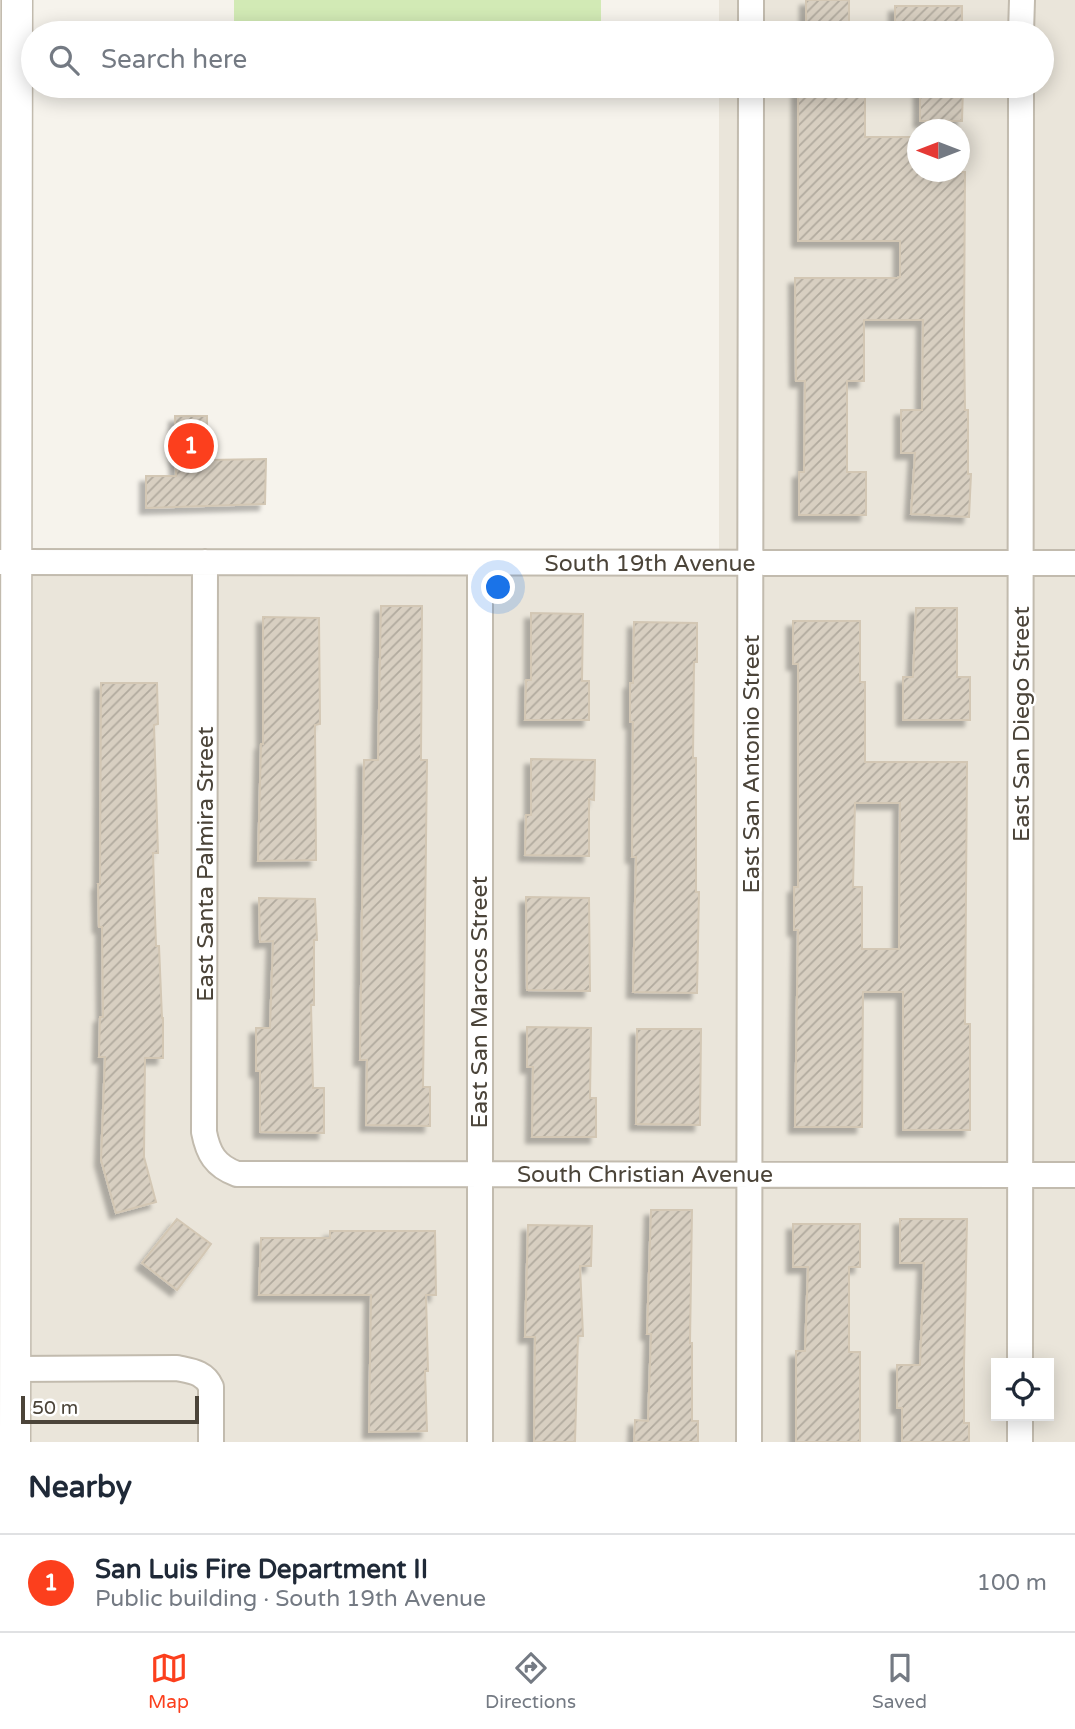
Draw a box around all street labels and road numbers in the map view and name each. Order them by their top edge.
street label: South 19th Avenue [545,550,755,578]
street label: East San Diego Street [1008,606,1036,842]
street label: East San Antonio Street [738,634,766,894]
street label: East Santa Palmira Street [192,726,220,1002]
street label: East San Marcos Street [466,875,494,1128]
street label: South Christian Avenue [517,1161,773,1189]

